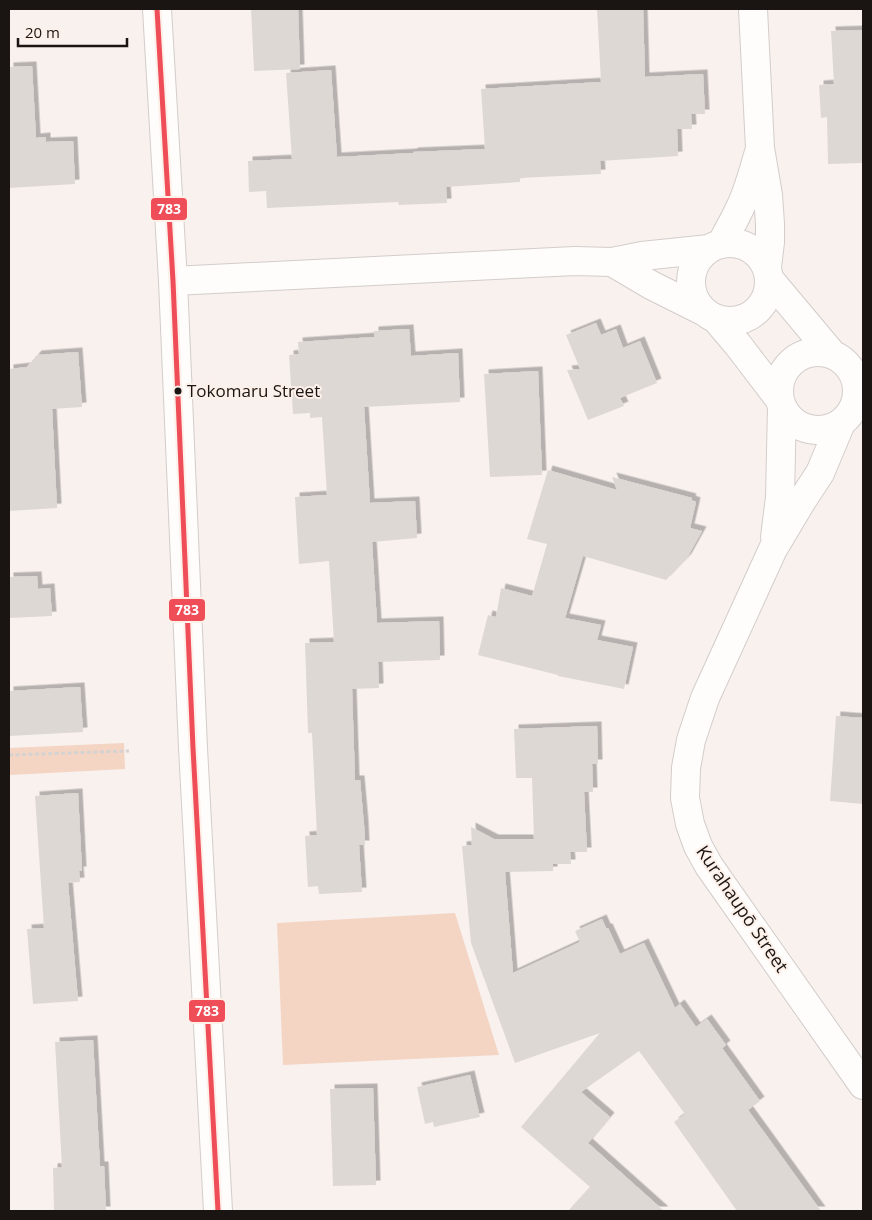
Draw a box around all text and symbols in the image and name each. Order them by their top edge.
scale bar [18,15,126,47]
text: 20 m [25,22,60,42]
line badge: 783 [150,197,188,221]
text: 783 [157,199,181,218]
place label: Tokomaru Street [187,379,320,402]
marker: Tokomaru Street [173,386,183,396]
line badge: 783 [168,598,206,622]
text: 783 [175,600,199,619]
street label: Kurahaupō Street [691,840,794,977]
line badge: 783 [188,999,226,1023]
text: 783 [195,1001,219,1020]

